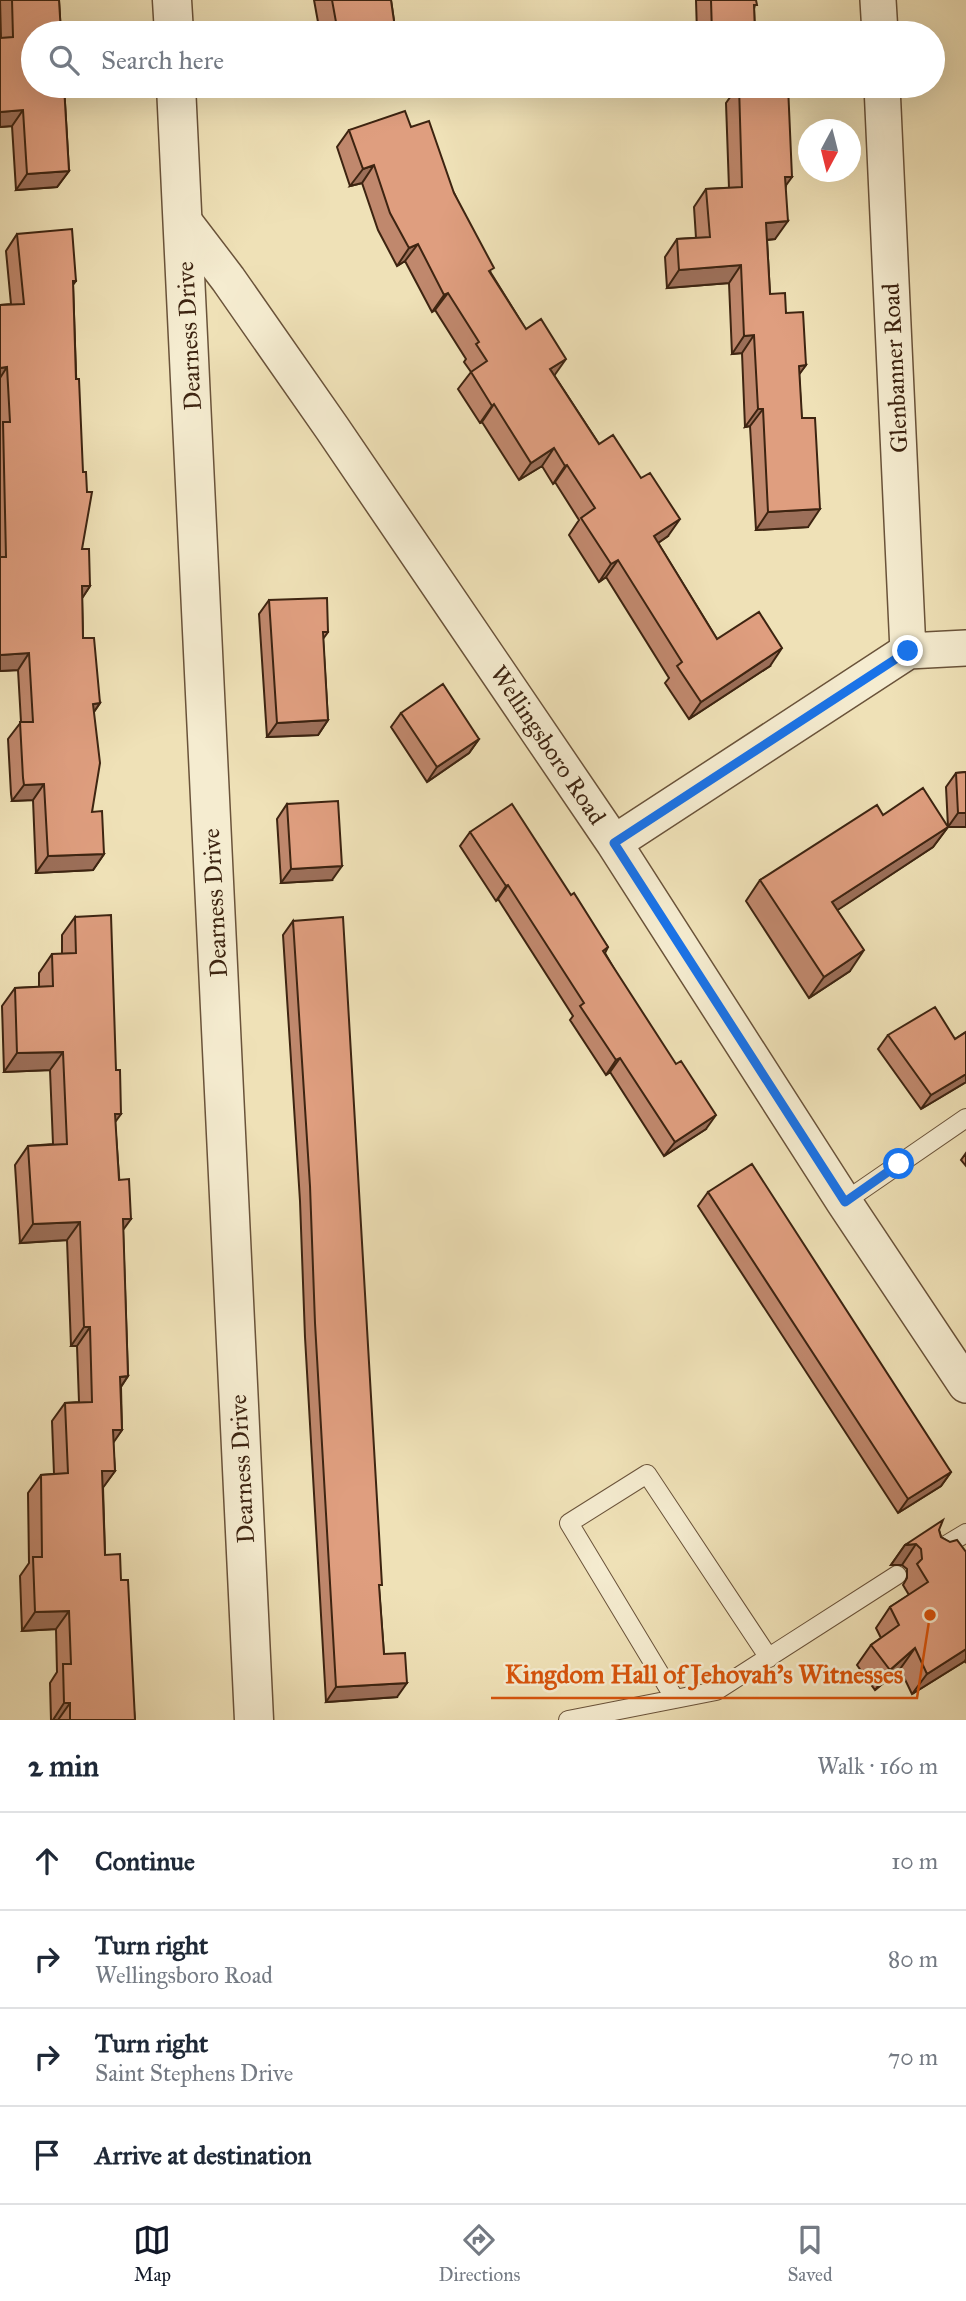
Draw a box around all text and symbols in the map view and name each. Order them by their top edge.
search box [21,21,945,98]
icon: search [45,41,83,79]
text: Search here [101,44,224,76]
north arrow [798,119,861,182]
street label: Dearness Drive [170,261,208,411]
street label: Glenbanner Road [876,282,914,454]
route end [892,635,923,666]
street label: Wellingsboro Road [484,660,612,830]
street label: Dearness Drive [196,828,234,978]
route start [883,1148,914,1179]
street label: Dearness Drive [223,1394,261,1544]
callout: Kingdom Hall of Jehovah's Witnesses [491,1651,917,1698]
text: Kingdom Hall of Jehovah's Witnesses [505,1658,904,1691]
text: 2 min [28,1748,99,1784]
text: Walk · 160 m [817,1752,938,1780]
icon: ahead [28,1842,66,1880]
text: Continue [95,1845,195,1877]
text: 10 m [891,1847,938,1875]
text: Turn right [95,1929,208,1961]
icon: right [28,1940,66,1978]
text: 80 m [888,1945,938,1973]
text: Wellingsboro Road [95,1961,273,1989]
text: Turn right [95,2027,208,2059]
icon: right [28,2038,66,2076]
text: 70 m [888,2043,938,2071]
text: Saint Stephens Drive [95,2059,293,2087]
icon: arrive [28,2136,66,2174]
text: Arrive at destination [95,2139,312,2171]
tab: Map [133,2221,171,2286]
tab: Directions [438,2221,520,2286]
tab: Saved [787,2221,833,2286]

